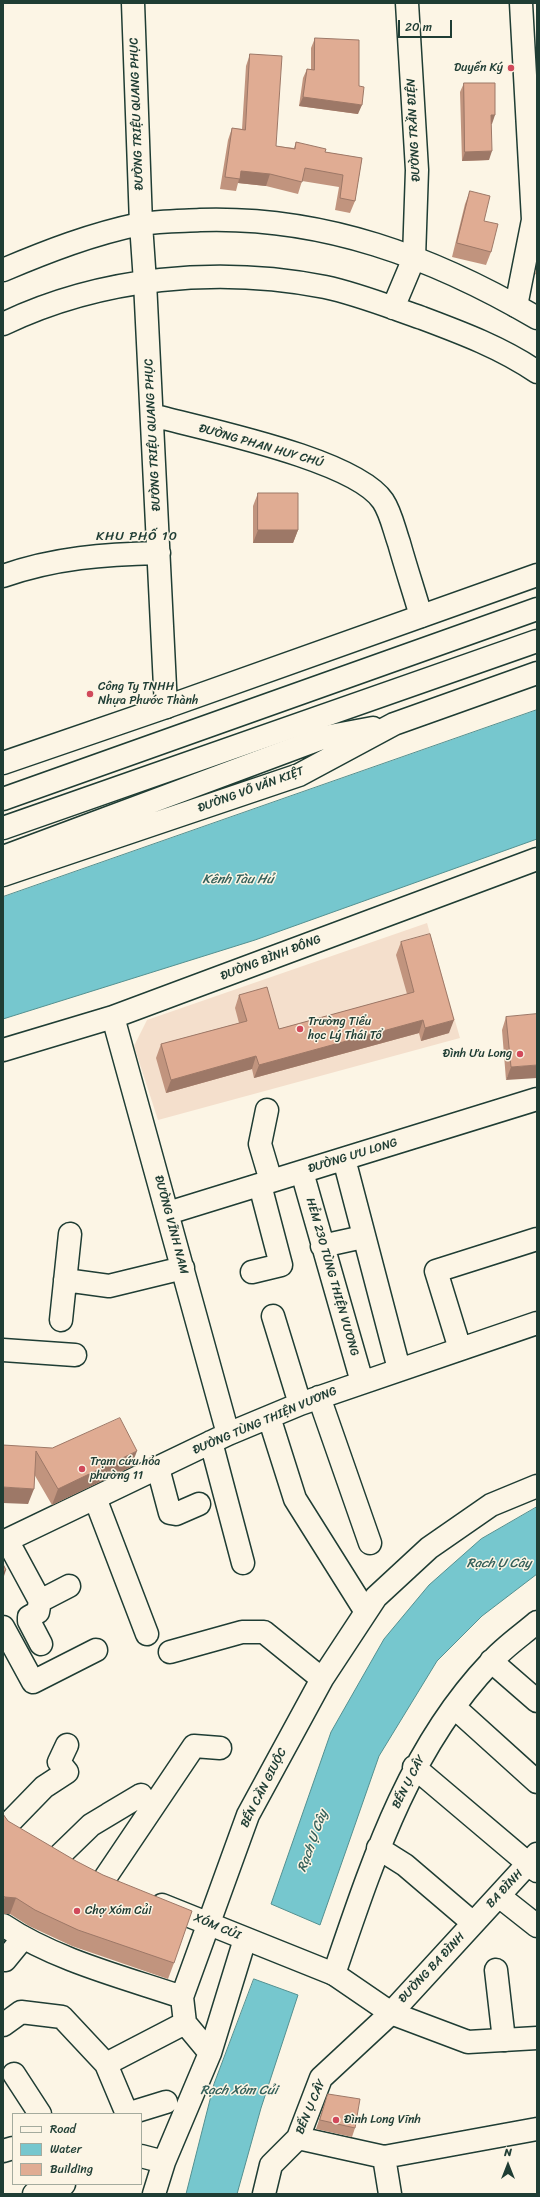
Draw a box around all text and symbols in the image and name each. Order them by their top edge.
scale bar [400,12,454,38]
text: 20 m [405,16,432,38]
street label: ĐƯỜNG TRIỆU QUANG PHỤC [127,37,147,191]
place label: Duyến Ký [454,61,503,75]
marker: Duyến Ký [506,63,516,73]
street label: ĐƯỜNG TRẦN ĐIỆN [404,78,424,182]
street label: ĐƯỜNG TRIỆU QUANG PHỤC [142,358,164,512]
street label: ĐƯỜNG PHAN HUY CHÚ [197,421,325,471]
district label: KHU PHỐ 10 [96,529,178,545]
place label: Công Ty TNHH Nhựa Phước Thành [98,680,198,708]
marker: Công Ty TNHH Nhựa Phước Thành [85,689,95,699]
street label: ĐƯỜNG VÕ VĂN KIỆT [196,764,306,816]
water label: Kênh Tàu Hủ [203,872,273,888]
street label: ĐƯỜNG BÌNH ĐÔNG [219,932,323,984]
place label: Trường Tiểu học Lý Thái Tổ [308,1015,381,1043]
marker: Trường Tiểu học Lý Thái Tổ [295,1024,305,1034]
place label: Đình Ưu Long [443,1047,512,1061]
marker: Đình Ưu Long [515,1049,525,1059]
street label: ĐƯỜNG ƯU LONG [307,1136,399,1176]
street label: ĐƯỜNG VĨNH NAM [151,1174,191,1276]
street label: HẺM 230 TÙNG THIỆN VƯƠNG [302,1196,362,1358]
street label: ĐƯỜNG TÙNG THIỆN VƯƠNG [191,1384,339,1458]
place label: Trạm cứu hỏa phường 11 [90,1455,160,1483]
marker: Trạm cứu hỏa phường 11 [77,1464,87,1474]
water label: Rạch Ụ Cây [467,1556,531,1572]
street label: BẾN CẦN GIUỘC [238,1746,290,1830]
street label: BẾN Ụ CÂY [389,1753,429,1811]
water label: Rạch Ụ Cây [295,1808,331,1874]
street label: BA ĐÌNH [484,1867,526,1911]
place label: Chợ Xóm Củi [85,1904,151,1918]
marker: Chợ Xóm Củi [72,1906,82,1916]
street label: XÓM CỦI [192,1911,242,1943]
street label: ĐƯỜNG BA ĐÌNH [396,1930,468,2006]
street label: BẾN Ụ CÂY [293,2077,329,2137]
water label: Rạch Xóm Củi [200,2083,278,2099]
legend [12,2113,142,2185]
place label: Đình Long Vĩnh [344,2113,421,2127]
marker: Đình Long Vĩnh [331,2115,341,2125]
text: Road [50,2118,76,2140]
text: Water [50,2138,82,2160]
text: N [504,2143,512,2162]
north arrow [488,2145,528,2185]
text: Building [50,2158,93,2180]

